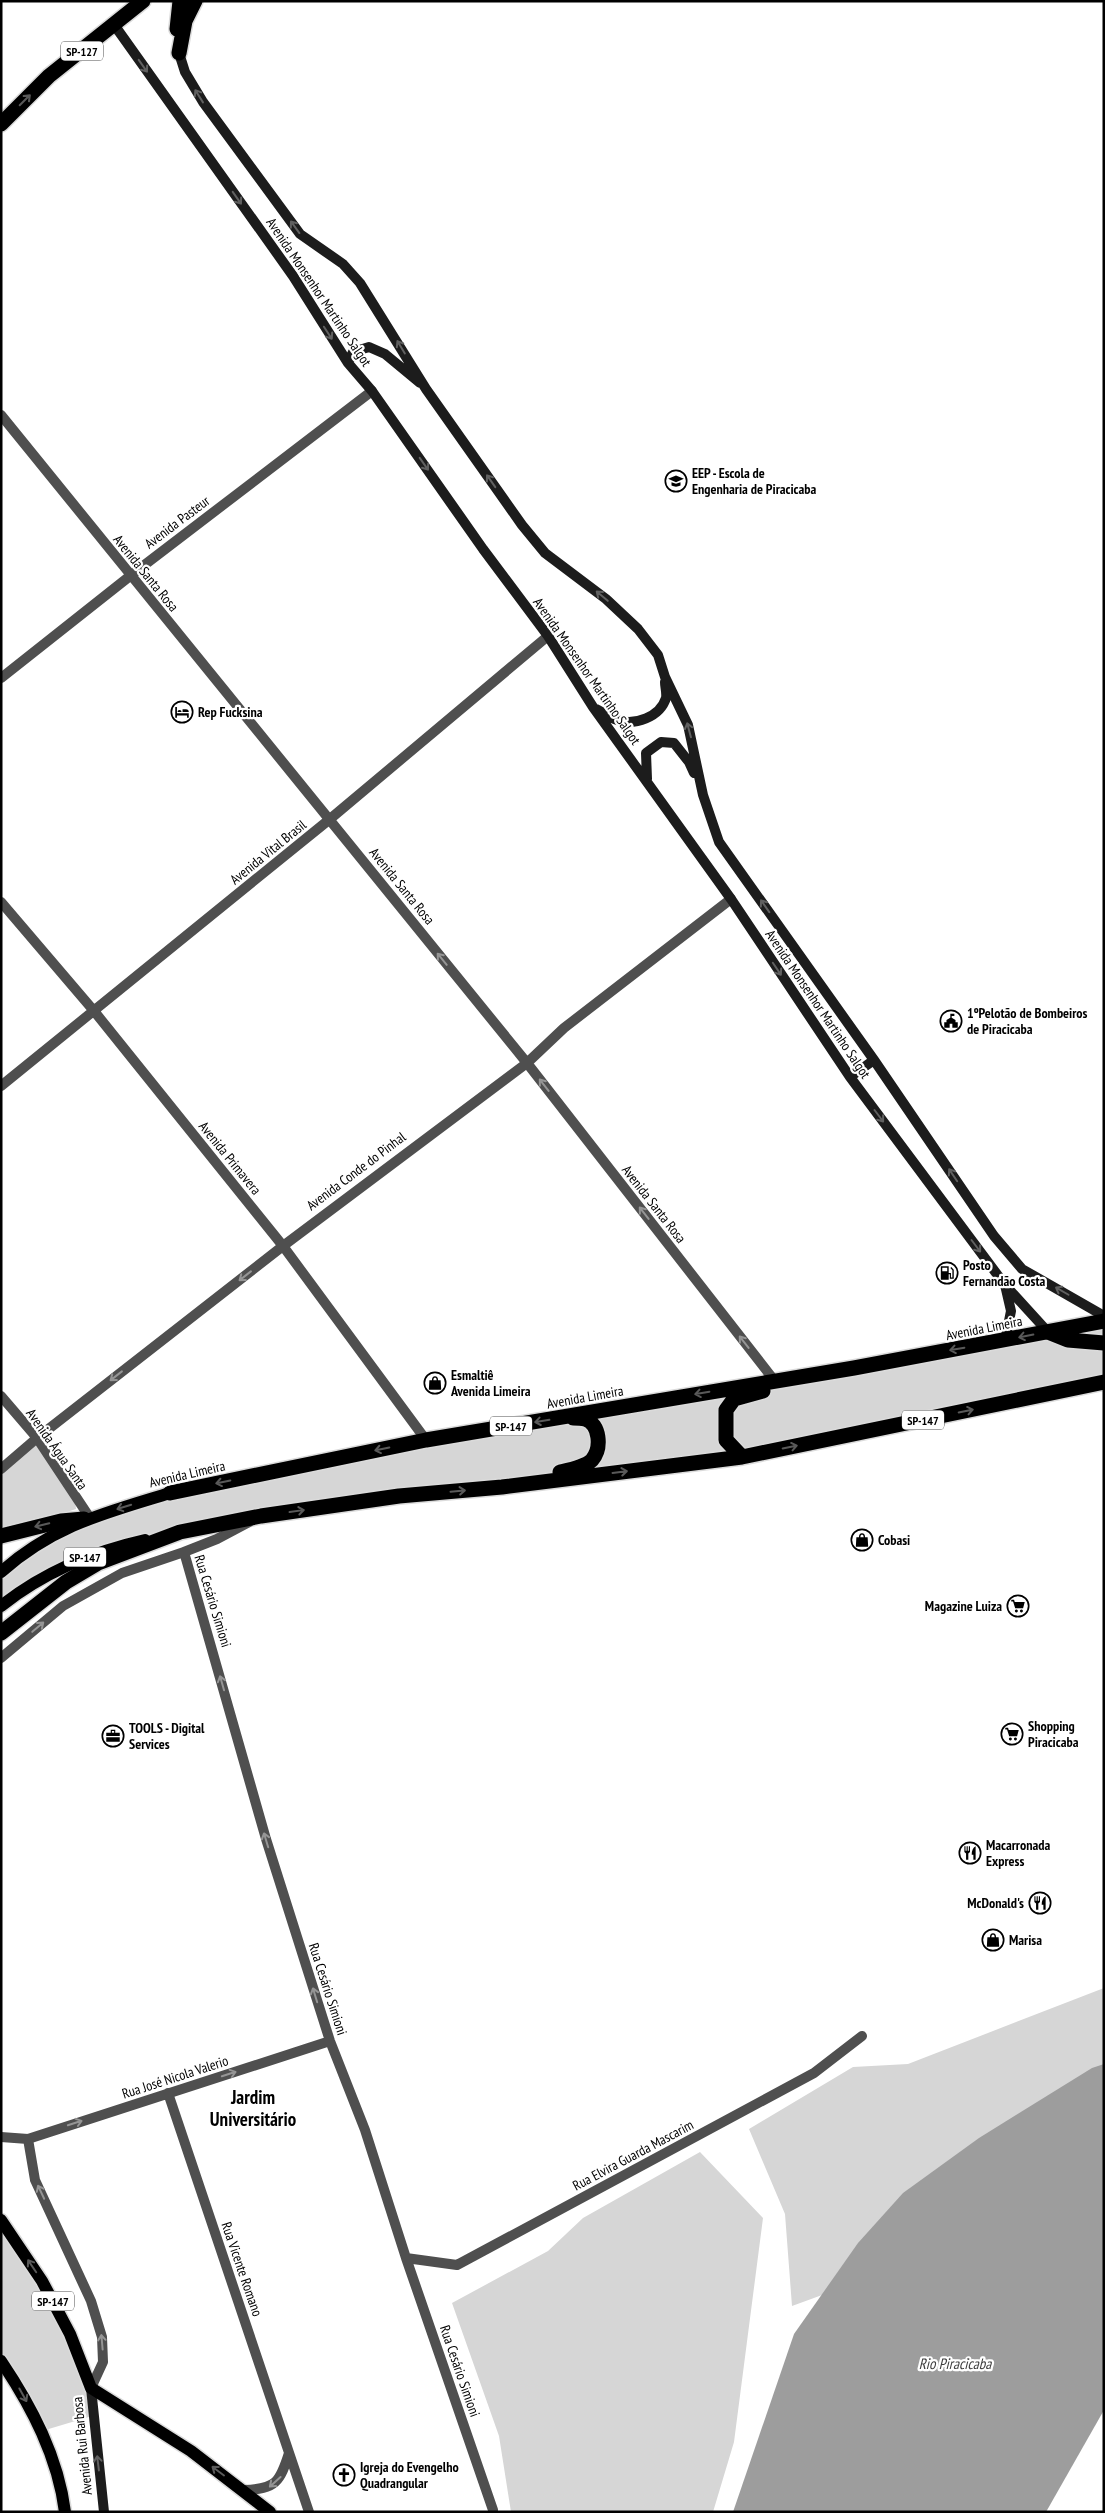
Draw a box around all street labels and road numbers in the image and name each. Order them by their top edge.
road number: SP-127 [61,41,103,60]
street label: Avenida Monsenhor Martinho Salgot [262,214,376,370]
street label: Avenida Pasteur [141,492,213,552]
street label: Avenida Santa Rosa [109,531,183,615]
street label: Avenida Monsenhor Martinho Salgot [529,594,645,748]
street label: Avenida Vital Brasil [226,815,310,888]
street label: Avenida Santa Rosa [365,844,439,928]
street label: Avenida Monsenhor Martinho Salgot [761,926,875,1082]
street label: Avenida Primavera [195,1118,265,1198]
street label: Avenida Conde do Pinhal [303,1127,410,1214]
street label: Avenida Santa Rosa [618,1161,690,1247]
street label: Avenida Limeira [944,1312,1024,1344]
street label: Avenida Limeira [545,1381,625,1413]
street label: Avenida Água Santa [22,1405,92,1493]
road number: SP-147 [902,1410,944,1430]
road number: SP-147 [490,1416,532,1435]
street label: Avenida Limeira [147,1457,227,1491]
road number: SP-147 [64,1548,106,1566]
street label: Rua Cesário Simioni [190,1553,236,1649]
street label: Rua Cesário Simioni [305,1941,351,2037]
street label: Rua José Nicola Valerio [120,2051,230,2103]
street label: Rua Elvira Guarda Mascarim [569,2116,697,2194]
street label: Rua Vicente Romano [217,2219,267,2319]
road number: SP-147 [32,2292,74,2310]
street label: Rua Cesário Simioni [436,2323,484,2419]
street label: Avenida Rui Barbosa [68,2396,96,2496]

